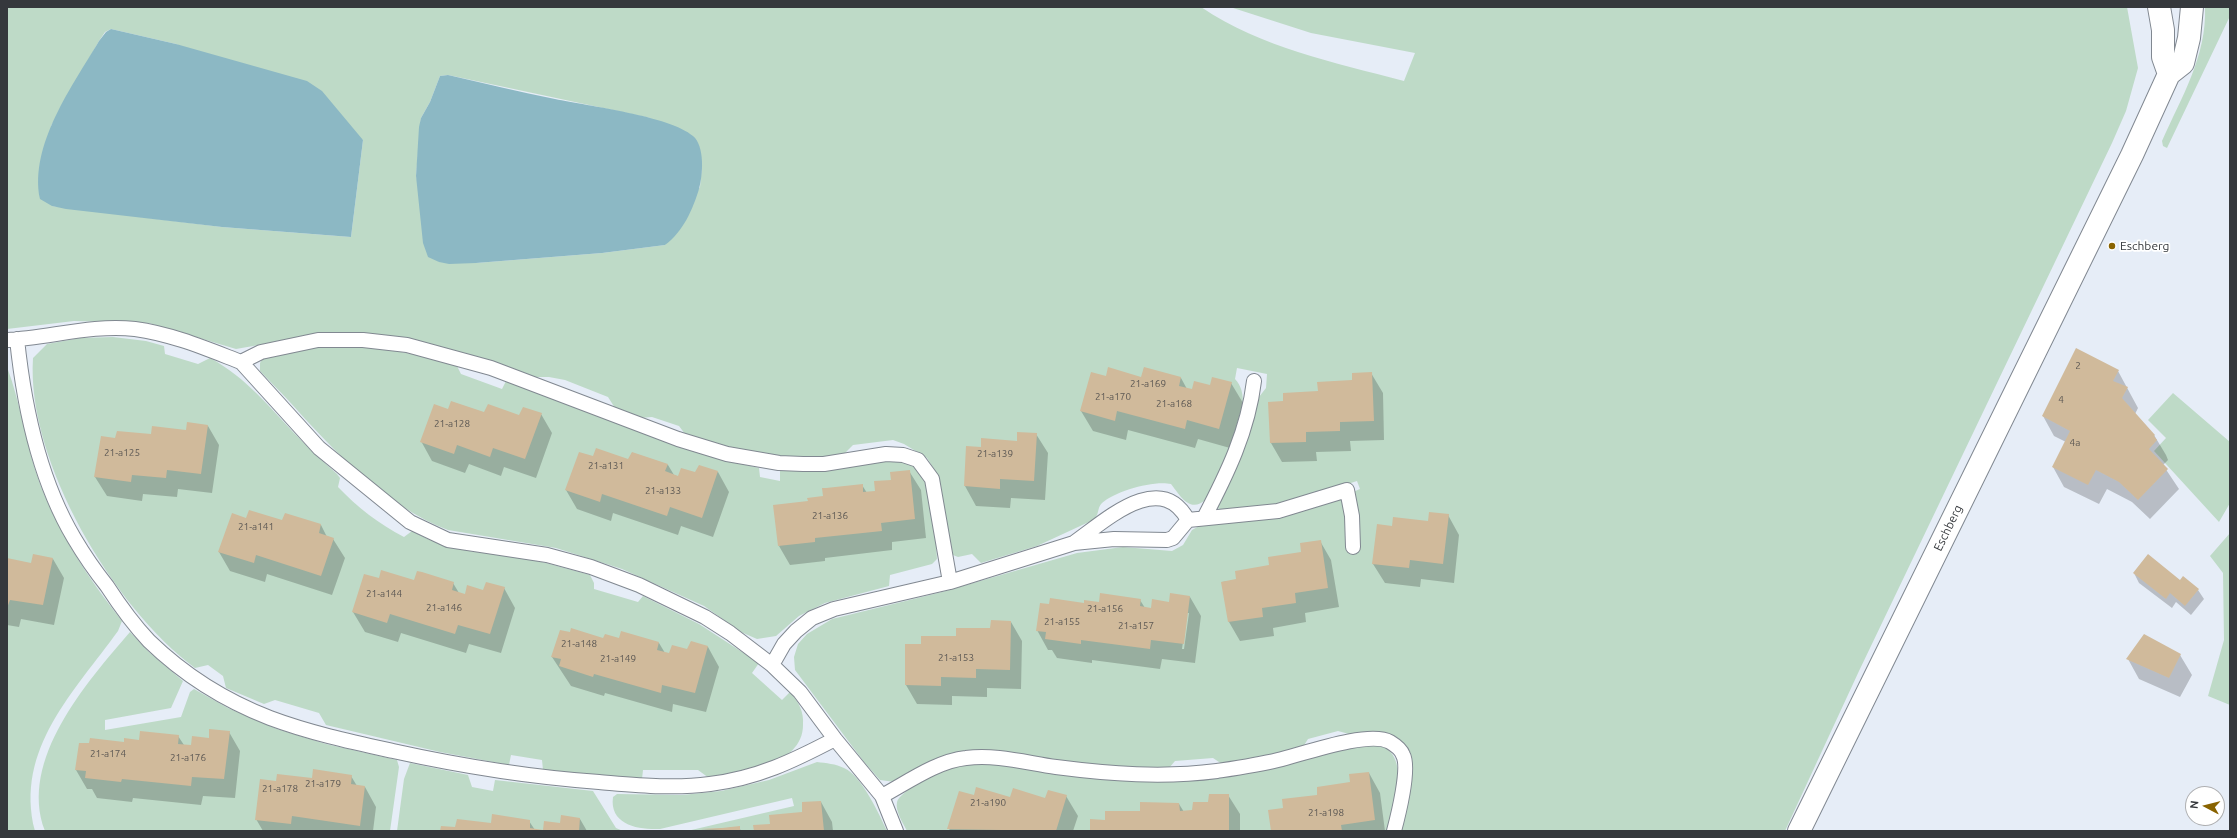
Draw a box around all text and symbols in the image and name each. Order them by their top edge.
place label: Eschberg [2120,239,2169,253]
marker: Eschberg [2107,241,2117,251]
house number: 2 [2075,360,2081,372]
house number: 21-a169 [1130,378,1166,390]
house number: 21-a170 [1095,391,1131,403]
house number: 4 [2058,394,2064,406]
house number: 21-a168 [1156,398,1192,410]
house number: 21-a128 [434,418,470,430]
house number: 4a [2070,437,2080,449]
house number: 21-a125 [104,447,140,459]
house number: 21-a139 [977,448,1013,460]
house number: 21-a131 [588,460,624,472]
house number: 21-a133 [645,485,681,497]
street label: Eschberg [1931,503,1965,553]
house number: 21-a136 [812,510,848,522]
house number: 21-a141 [238,521,274,533]
house number: 21-a144 [366,588,402,600]
house number: 21-a146 [426,602,462,614]
house number: 21-a156 [1087,603,1123,615]
house number: 21-a155 [1044,616,1080,628]
house number: 21-a157 [1118,620,1154,632]
house number: 21-a148 [561,638,597,650]
house number: 21-a153 [938,652,974,664]
house number: 21-a149 [600,653,636,665]
house number: 21-a174 [90,748,126,760]
house number: 21-a176 [170,752,206,764]
house number: 21-a179 [305,778,341,790]
house number: 21-a178 [262,783,298,795]
north arrow [2185,786,2225,826]
house number: 21-a190 [970,797,1006,809]
text: N [2188,800,2201,809]
house number: 21-a198 [1308,807,1344,819]

